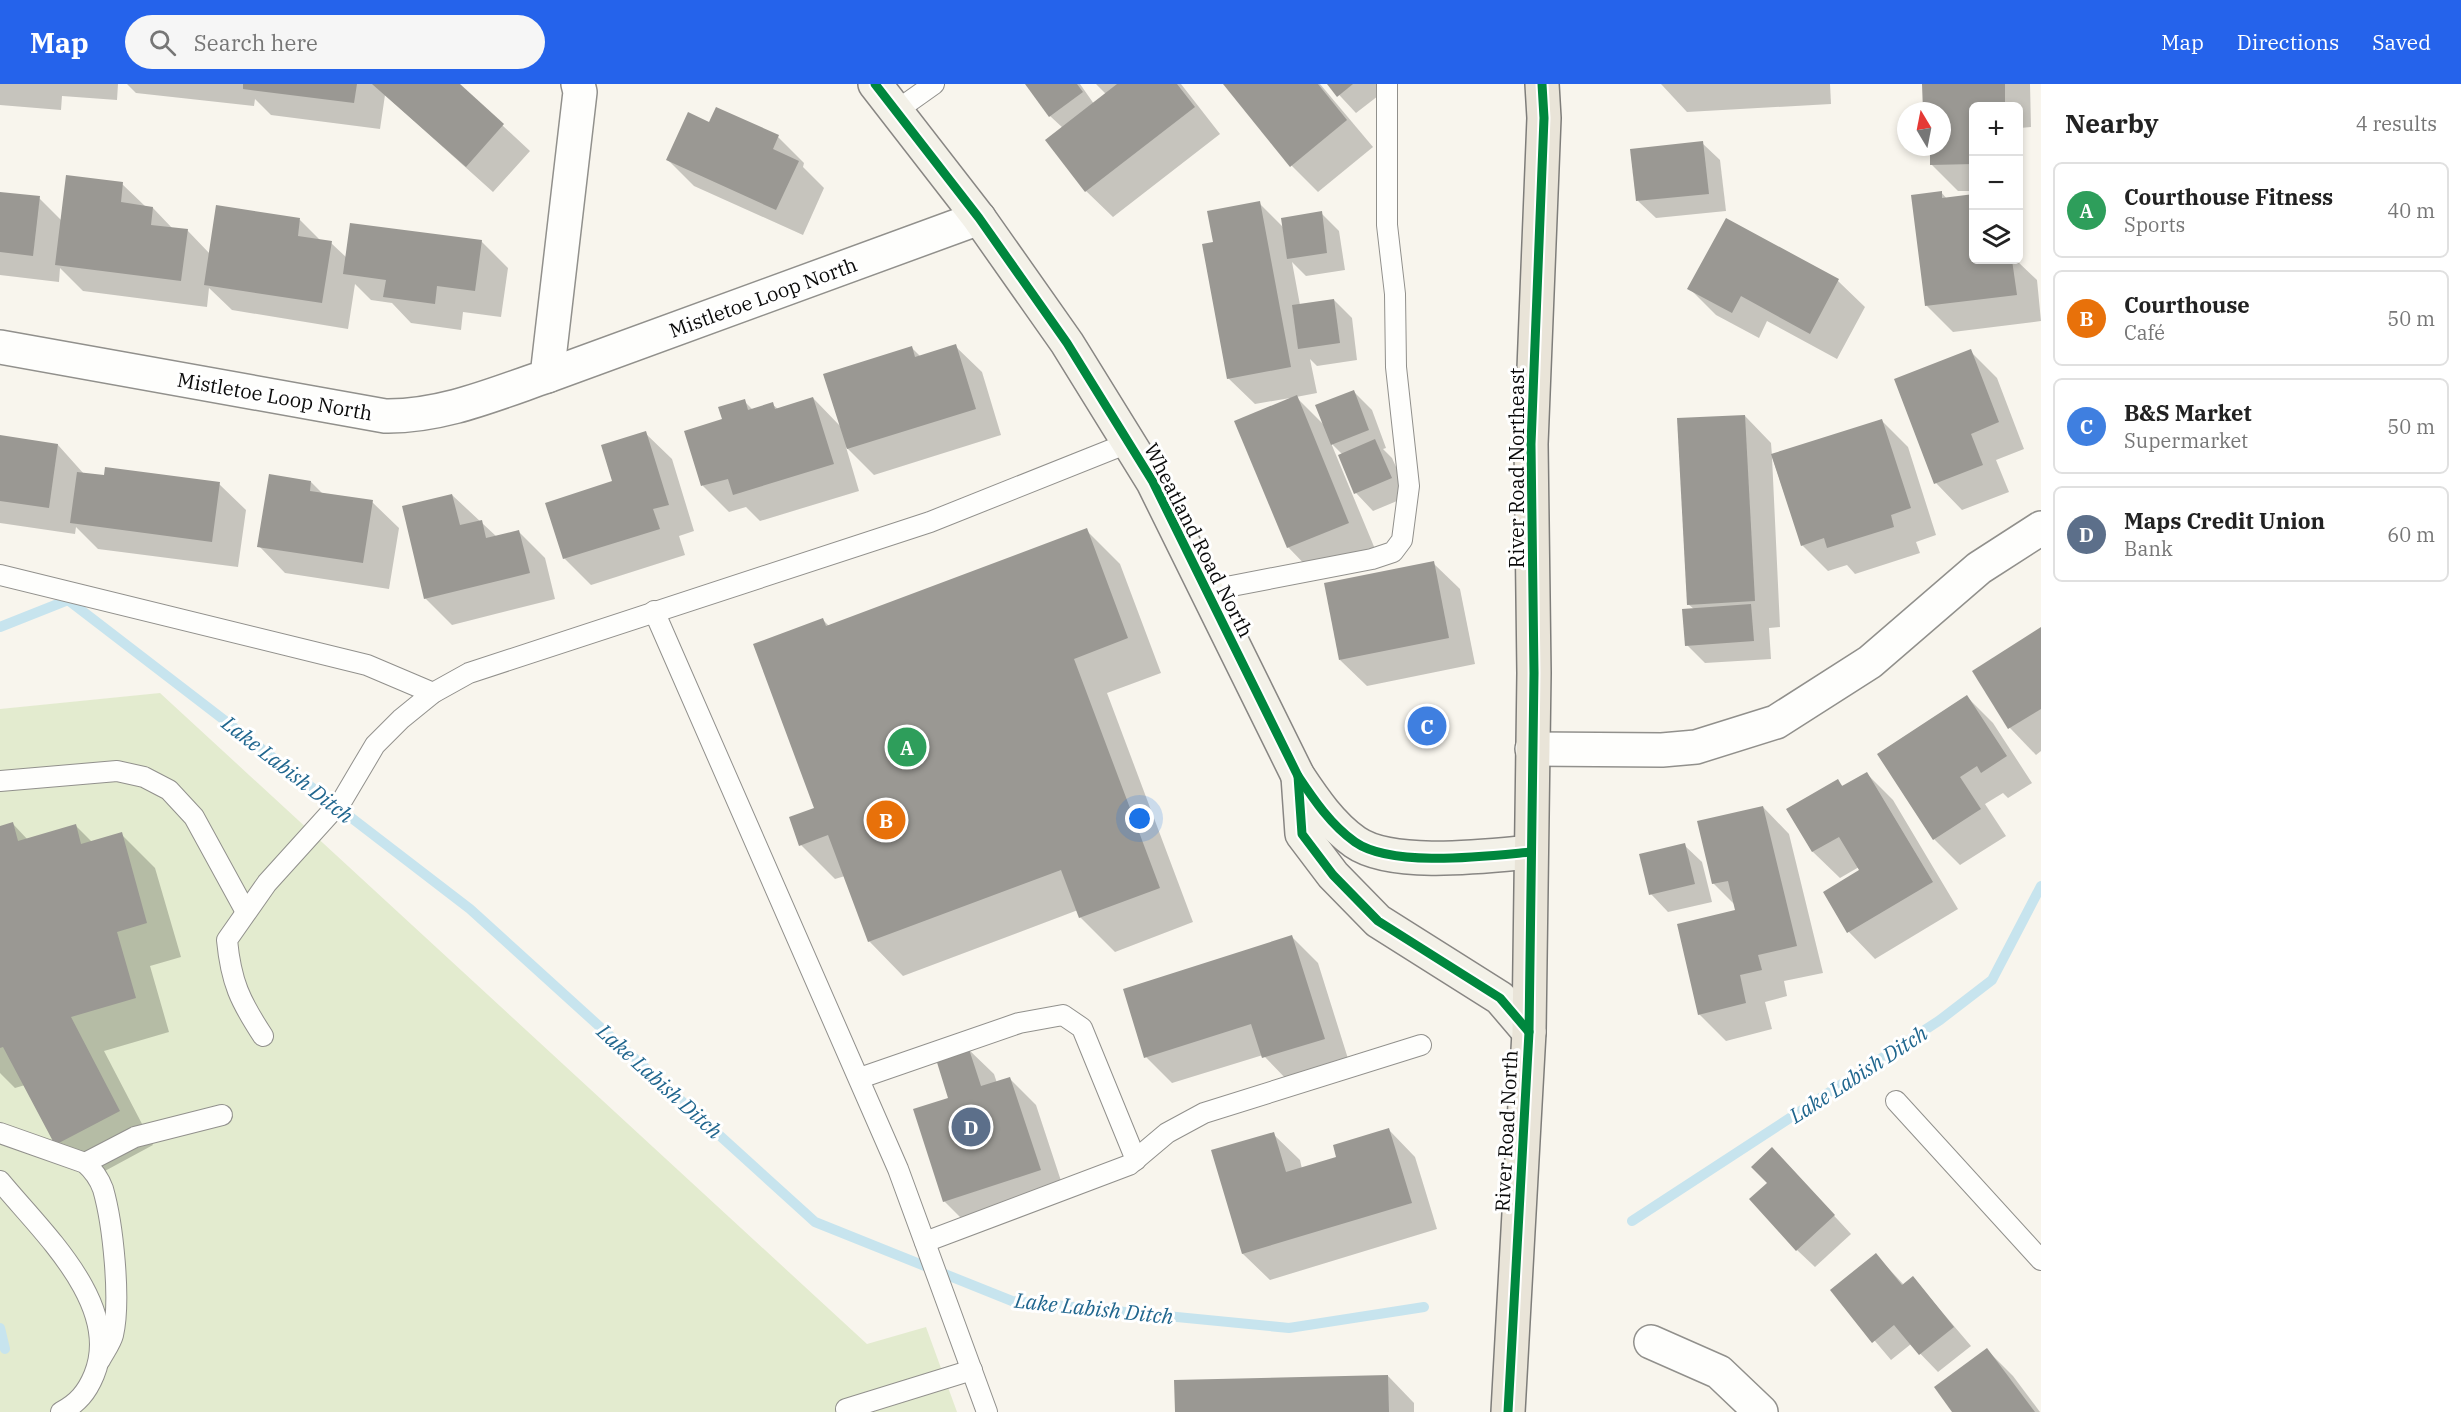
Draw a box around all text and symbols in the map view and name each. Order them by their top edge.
search box [125,15,545,69]
text: Map [30,24,89,61]
icon: search [146,26,179,59]
text: Search here [194,28,318,57]
text: Map [2161,28,2204,56]
text: Directions [2237,28,2339,56]
text: Saved [2372,28,2431,56]
north arrow [1897,102,1951,156]
map controls [1969,102,2023,264]
button: + [1969,102,2023,156]
text: Nearby [2065,106,2159,140]
text: 4 results [2356,110,2437,137]
button: − [1969,156,2023,210]
text: Courthouse Fitness [2124,182,2333,211]
text: A [2080,197,2093,224]
text: 40 m [2387,197,2435,224]
button: layers [1969,210,2023,264]
text: Sports [2124,211,2185,238]
street label: Mistletoe Loop North [665,250,861,344]
text: Courthouse [2124,290,2250,319]
text: B [2079,305,2094,332]
text: 50 m [2387,305,2435,332]
text: Café [2124,319,2165,346]
street label: Mistletoe Loop North [175,366,375,426]
street label: River Road Northeast [1503,368,1530,568]
text: B&S Market [2124,398,2252,427]
text: C [2080,413,2093,440]
text: 50 m [2387,413,2435,440]
text: Supermarket [2124,427,2248,454]
street label: Wheatland Road North [1138,438,1260,642]
text: Maps Credit Union [2124,506,2325,535]
text: D [2079,521,2094,548]
text: 60 m [2387,521,2435,548]
text: Bank [2124,535,2173,562]
pin: C [1408,704,1446,748]
water label: Lake Labish Ditch [216,708,360,829]
pin: A [888,724,926,770]
pin: B [866,798,906,842]
your location [1125,804,1154,833]
water label: Lake Labish Ditch [591,1017,729,1145]
water label: Lake Labish Ditch [1783,1019,1933,1130]
street label: River Road North [1488,1049,1524,1213]
pin: D [952,1104,990,1150]
water label: Lake Labish Ditch [1012,1286,1175,1330]

